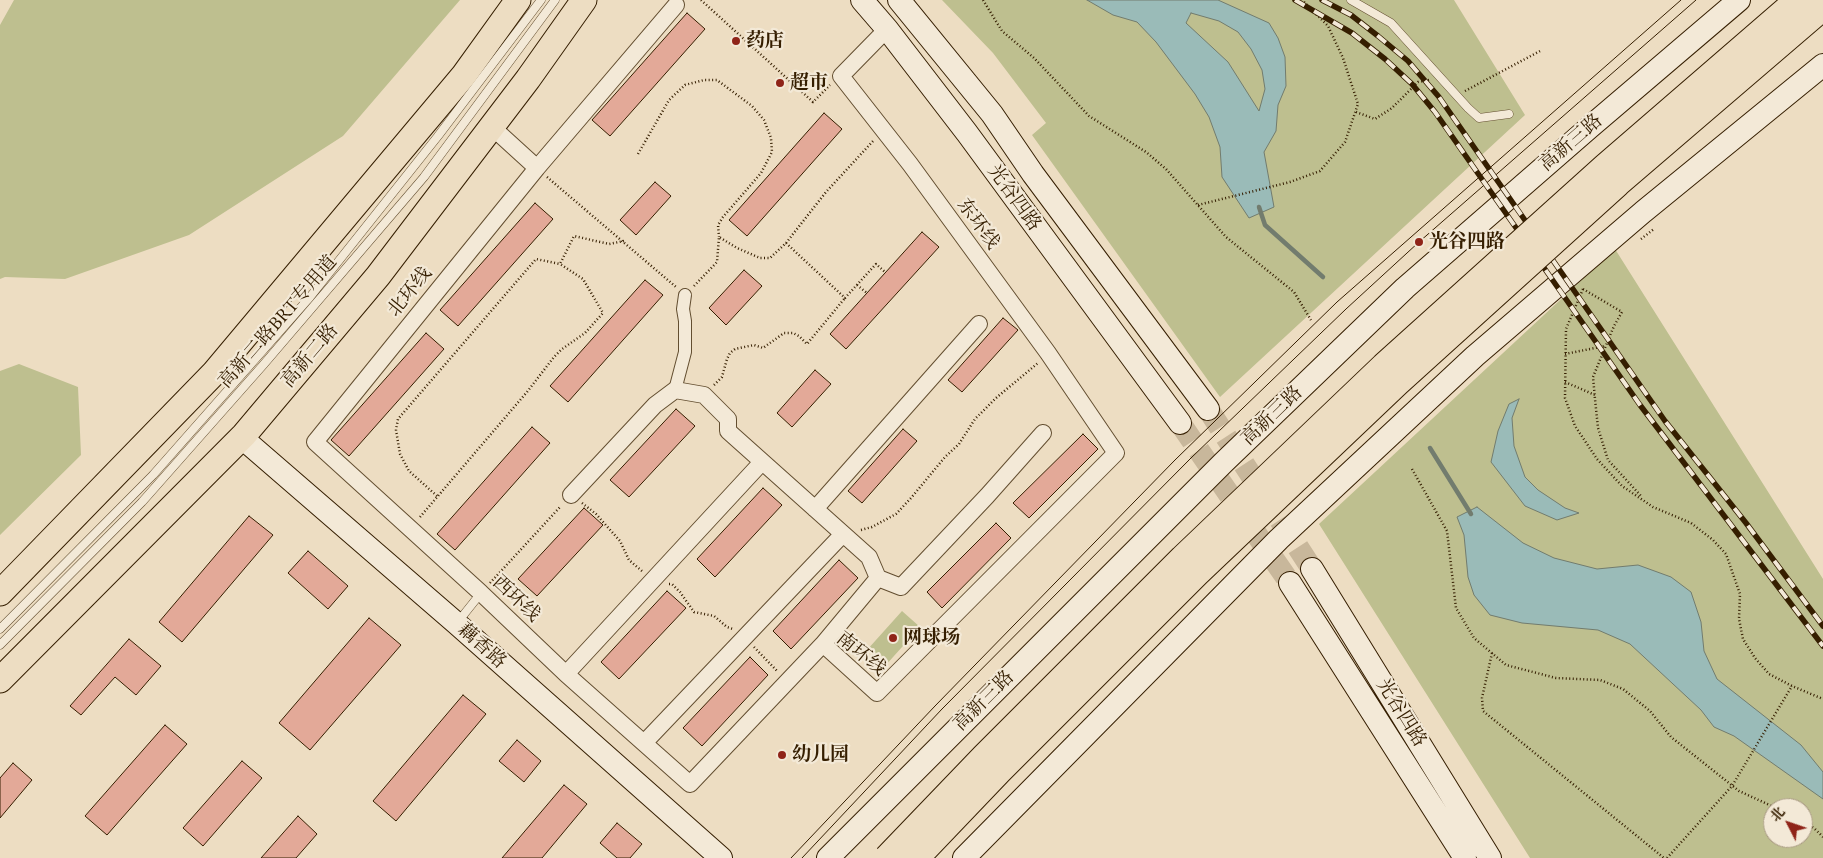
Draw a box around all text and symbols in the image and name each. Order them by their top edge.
place label: 药店 [746,30,784,52]
marker: 药店 [730,35,742,47]
place label: 超市 [790,72,828,94]
marker: 超市 [774,77,786,89]
street label: 高新三路 [1535,109,1607,177]
street label: 光谷四路 [982,161,1046,235]
street label: 东环线 [952,194,1004,254]
place label: 光谷四路 [1429,231,1505,253]
marker: 光谷四路 [1413,236,1425,248]
street label: 高新二路BRT专用道 [214,251,342,393]
street label: 北环线 [383,263,437,321]
street label: 高新二路 [277,320,343,392]
street label: 高新三路 [1237,381,1307,451]
street label: 西环线 [487,571,545,627]
street label: 藕香路 [453,618,511,674]
street label: 南环线 [832,627,890,681]
place label: 网球场 [903,627,960,649]
marker: 网球场 [887,632,899,644]
street label: 高新三路 [949,666,1019,736]
street label: 光谷四路 [1371,675,1431,751]
place label: 幼儿园 [792,744,849,766]
marker: 幼儿园 [776,749,788,761]
north arrow [1763,798,1813,848]
text: 北 [1766,803,1789,825]

